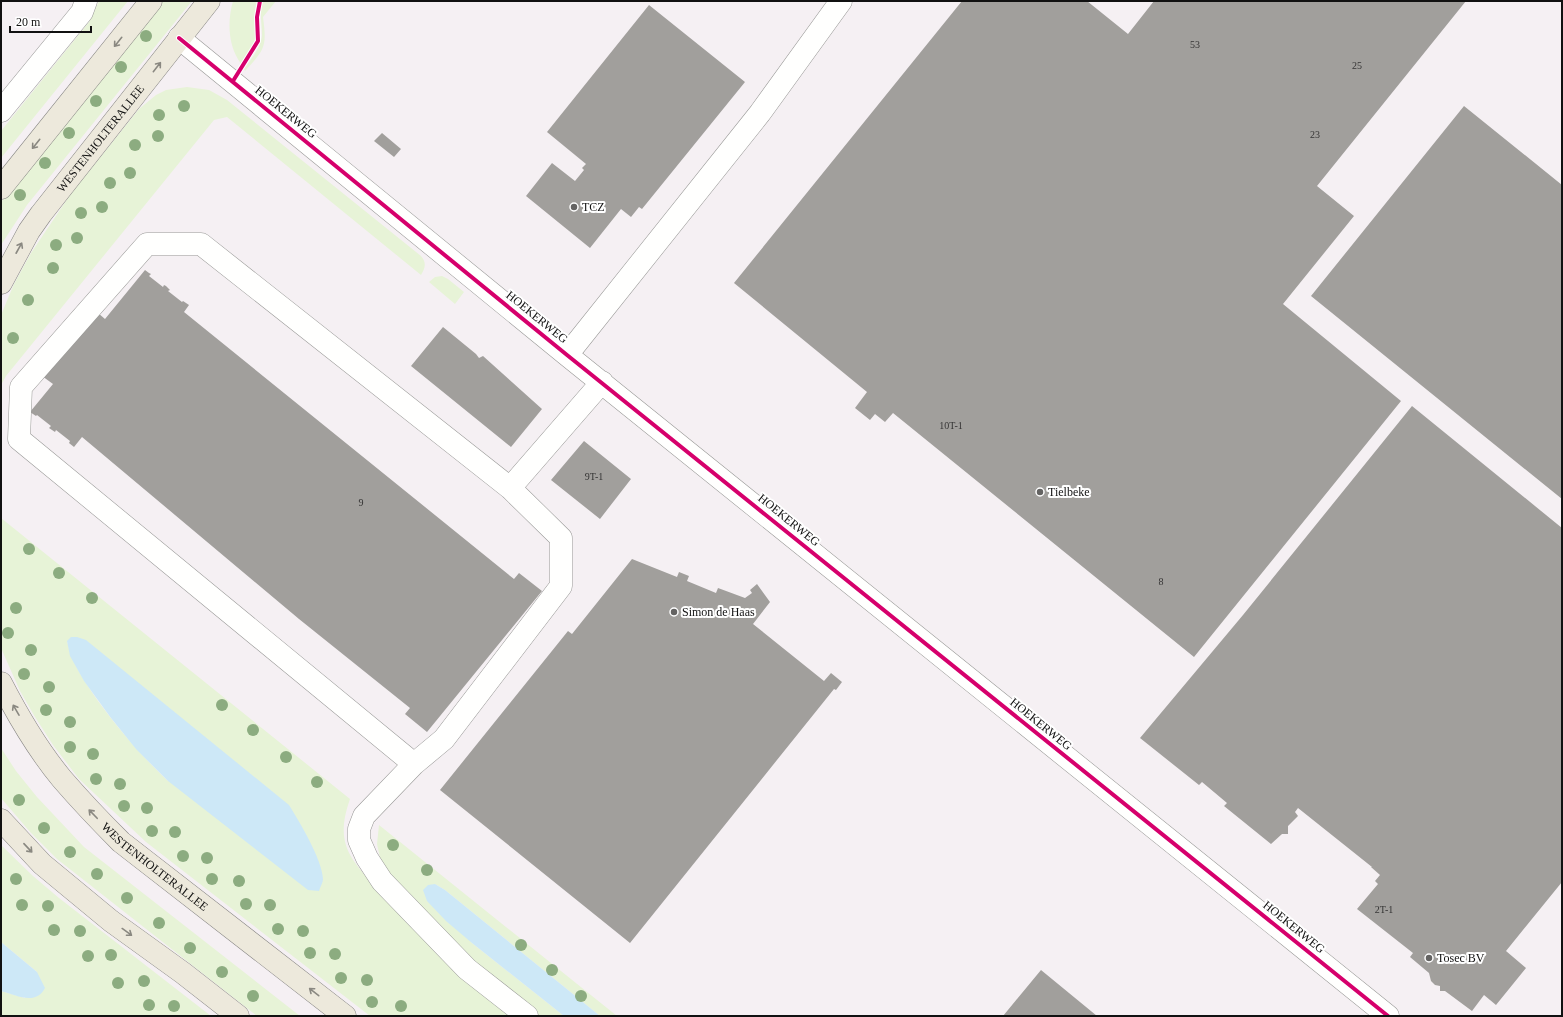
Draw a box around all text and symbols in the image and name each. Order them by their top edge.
scale bar [10,8,91,34]
text: 20 m [16,15,41,29]
one-way arrow [113,37,122,48]
house number: 53 [1190,39,1200,50]
house number: 25 [1352,60,1362,71]
one-way arrow [153,61,161,72]
street label: WESTENHOLTERALLEE [54,82,147,195]
street label: HOEKERWEG [252,83,320,141]
house number: 23 [1310,129,1320,140]
one-way arrow [32,138,41,149]
place label: TCZ [582,200,605,214]
marker: TCZ [569,202,579,212]
one-way arrow [16,242,24,254]
street label: HOEKERWEG [503,288,571,346]
house number: 10T-1 [939,420,963,431]
house number: 9T-1 [585,471,603,482]
place label: Tielbeke [1048,485,1090,499]
marker: Tielbeke [1035,487,1045,497]
street label: HOEKERWEG [755,491,823,549]
house number: 9 [359,497,364,508]
house number: 8 [1159,576,1164,587]
place label: Simon de Haas [682,605,755,619]
marker: Simon de Haas [669,607,679,617]
street label: HOEKERWEG [1007,695,1075,753]
one-way arrow [11,704,19,716]
one-way arrow [88,809,98,819]
street label: WESTENHOLTERALLEE [99,820,211,914]
one-way arrow [23,843,32,854]
street label: HOEKERWEG [1260,898,1328,956]
house number: 2T-1 [1375,904,1393,915]
one-way arrow [121,928,132,936]
place label: Tosec BV [1437,951,1485,965]
marker: Tosec BV [1424,953,1434,963]
one-way arrow [309,988,320,996]

